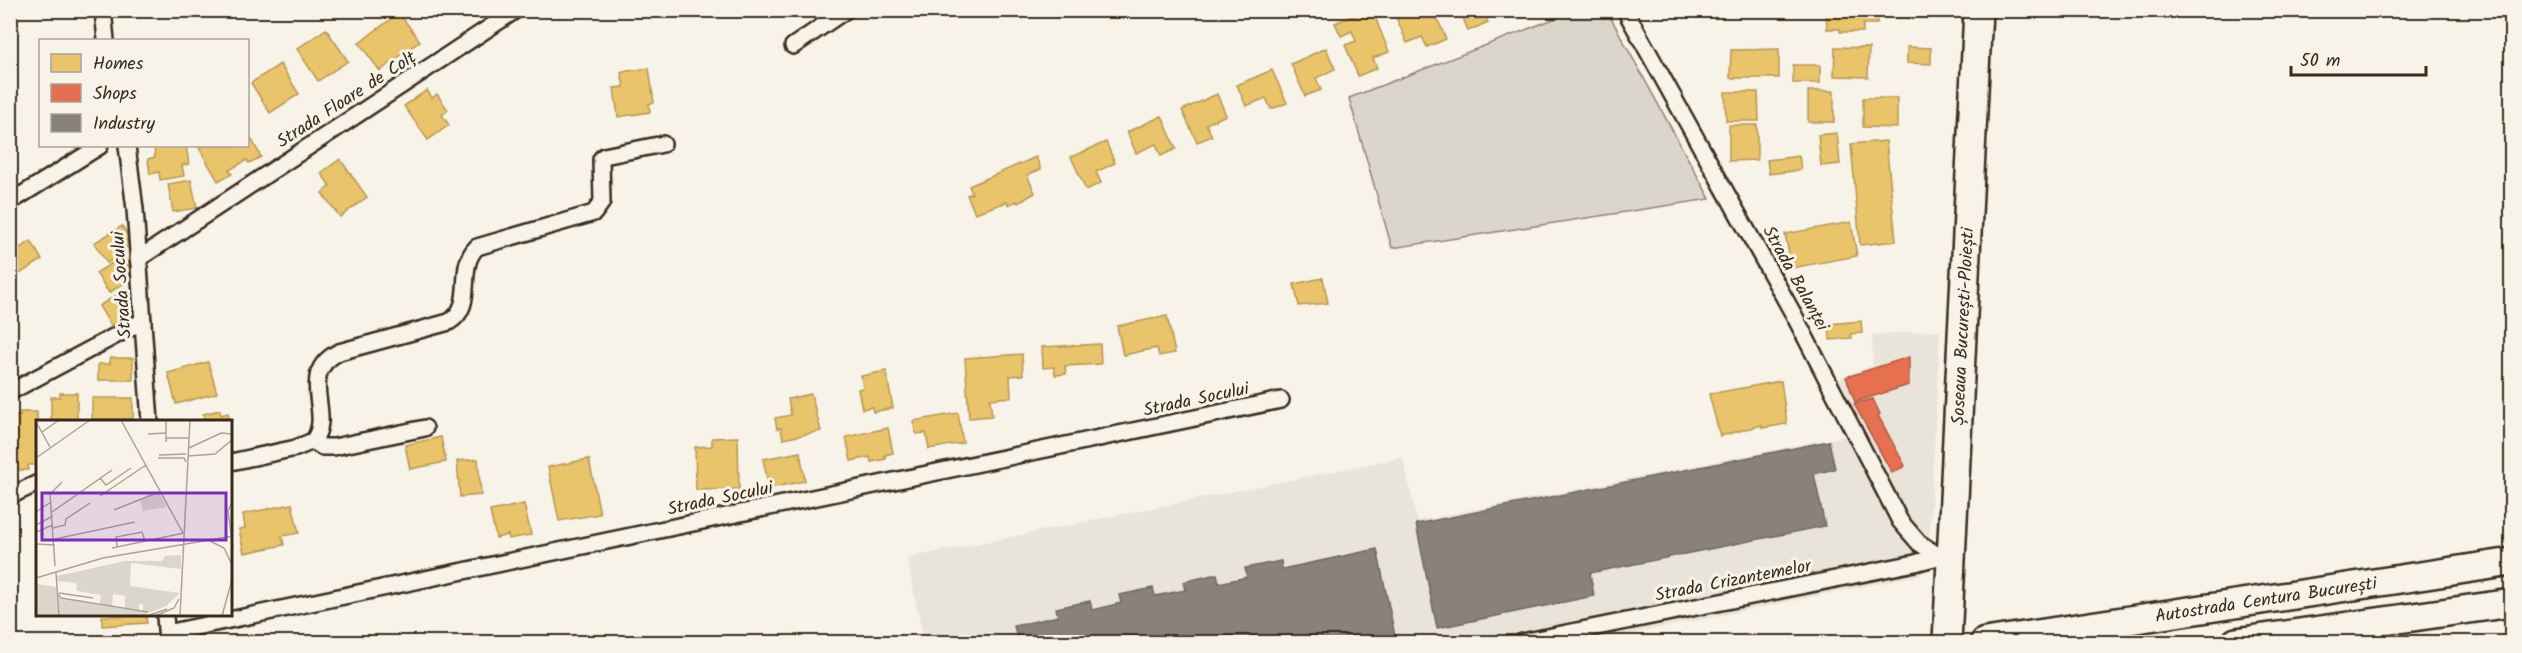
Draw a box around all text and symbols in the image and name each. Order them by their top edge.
legend [39,39,249,147]
scale bar [2291,39,2426,77]
street label: Strada Floare de Colț [271,43,424,156]
text: 50 m [2300,47,2340,76]
text: Homes [93,50,144,79]
text: Shops [93,80,137,109]
text: Industry [93,110,155,139]
street label: Strada Balanței [1754,221,1836,337]
street label: Șoseaua București-Ploiești [1945,226,1983,426]
street label: Strada Socului [104,230,141,339]
street label: Strada Socului [1141,375,1252,426]
inset map [36,420,232,617]
street label: Strada Socului [665,474,776,525]
street label: Strada Crizantemelor [1653,552,1815,611]
street label: Autostrada Centura București [2153,570,2380,632]

